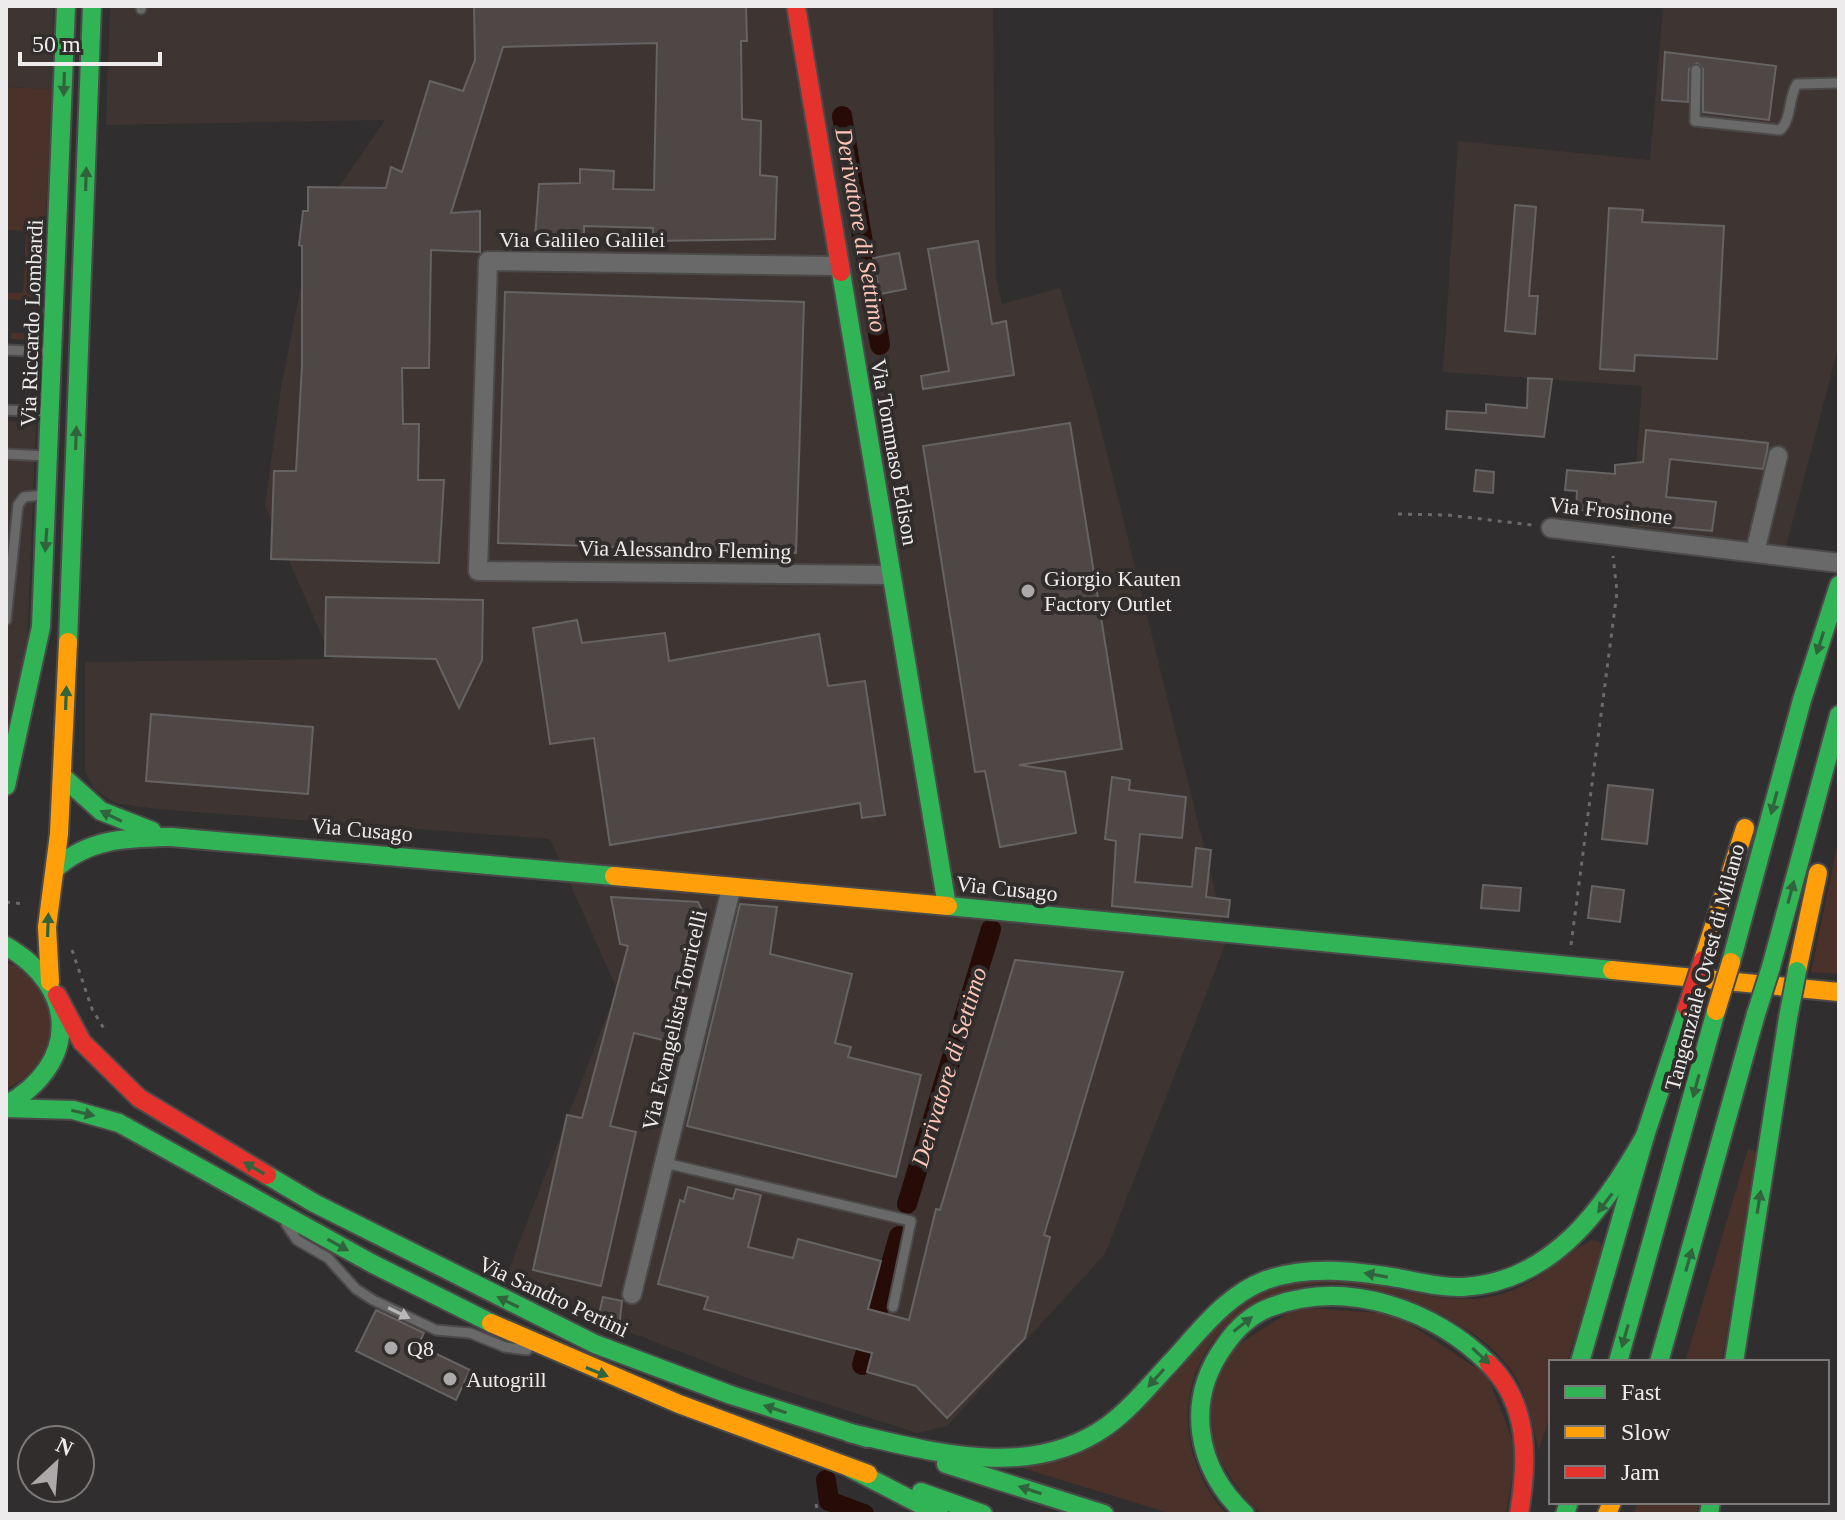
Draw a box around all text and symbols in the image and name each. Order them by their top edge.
scale bar [20,16,160,66]
text: 50 m [32,31,81,57]
one-way arrow [58,72,71,97]
water label: Derivatore di Settimo [830,125,892,334]
one-way arrow [79,166,92,191]
street label: Via Riccardo Lombardi [15,219,48,427]
street label: Via Galileo Galilei [499,227,665,252]
street label: Via Tommaso Edison [866,357,923,547]
one-way arrow [69,425,82,450]
street label: Via Frosinone [1548,492,1674,529]
one-way arrow [39,528,52,553]
street label: Via Alessandro Fleming [579,535,791,564]
place label: Giorgio Kauten Factory Outlet [1044,566,1181,616]
marker: Giorgio Kauten Factory Outlet [1019,582,1037,600]
one-way arrow [1814,631,1826,655]
one-way arrow [60,685,73,710]
one-way arrow [1767,791,1780,815]
one-way arrow [99,809,122,823]
street label: Via Cusago [310,813,414,846]
street label: Tangenziale Ovest di Milano [1659,841,1749,1093]
street label: Via Cusago [955,871,1059,906]
one-way arrow [1785,879,1798,903]
street label: Via Evangelista Torricelli [637,908,712,1133]
one-way arrow [41,912,54,937]
water label: Derivatore di Settimo [906,964,992,1171]
one-way arrow [1689,1074,1701,1099]
one-way arrow [71,1107,96,1120]
one-way arrow [243,1161,265,1175]
one-way arrow [1753,1189,1766,1214]
one-way arrow [1598,1193,1614,1213]
one-way arrow [327,1238,349,1252]
one-way arrow [1683,1248,1696,1272]
street label: Via Sandro Pertini [475,1251,633,1342]
one-way arrow [1363,1268,1388,1281]
one-way arrow [496,1296,519,1309]
one-way arrow [388,1307,411,1320]
one-way arrow [1233,1317,1253,1333]
one-way arrow [1618,1325,1631,1349]
place label: Q8 [407,1336,434,1361]
marker: Q8 [382,1339,400,1357]
one-way arrow [1471,1347,1490,1365]
legend [1549,1360,1829,1504]
one-way arrow [585,1365,609,1378]
place label: Autogrill [466,1367,547,1392]
one-way arrow [1148,1368,1166,1387]
marker: Autogrill [441,1370,459,1388]
text: Fast [1621,1379,1661,1405]
one-way arrow [763,1402,787,1415]
text: Slow [1621,1419,1671,1445]
north arrow [16,1424,96,1504]
text: N [52,1432,77,1461]
text: Jam [1621,1459,1660,1485]
one-way arrow [1017,1484,1041,1496]

